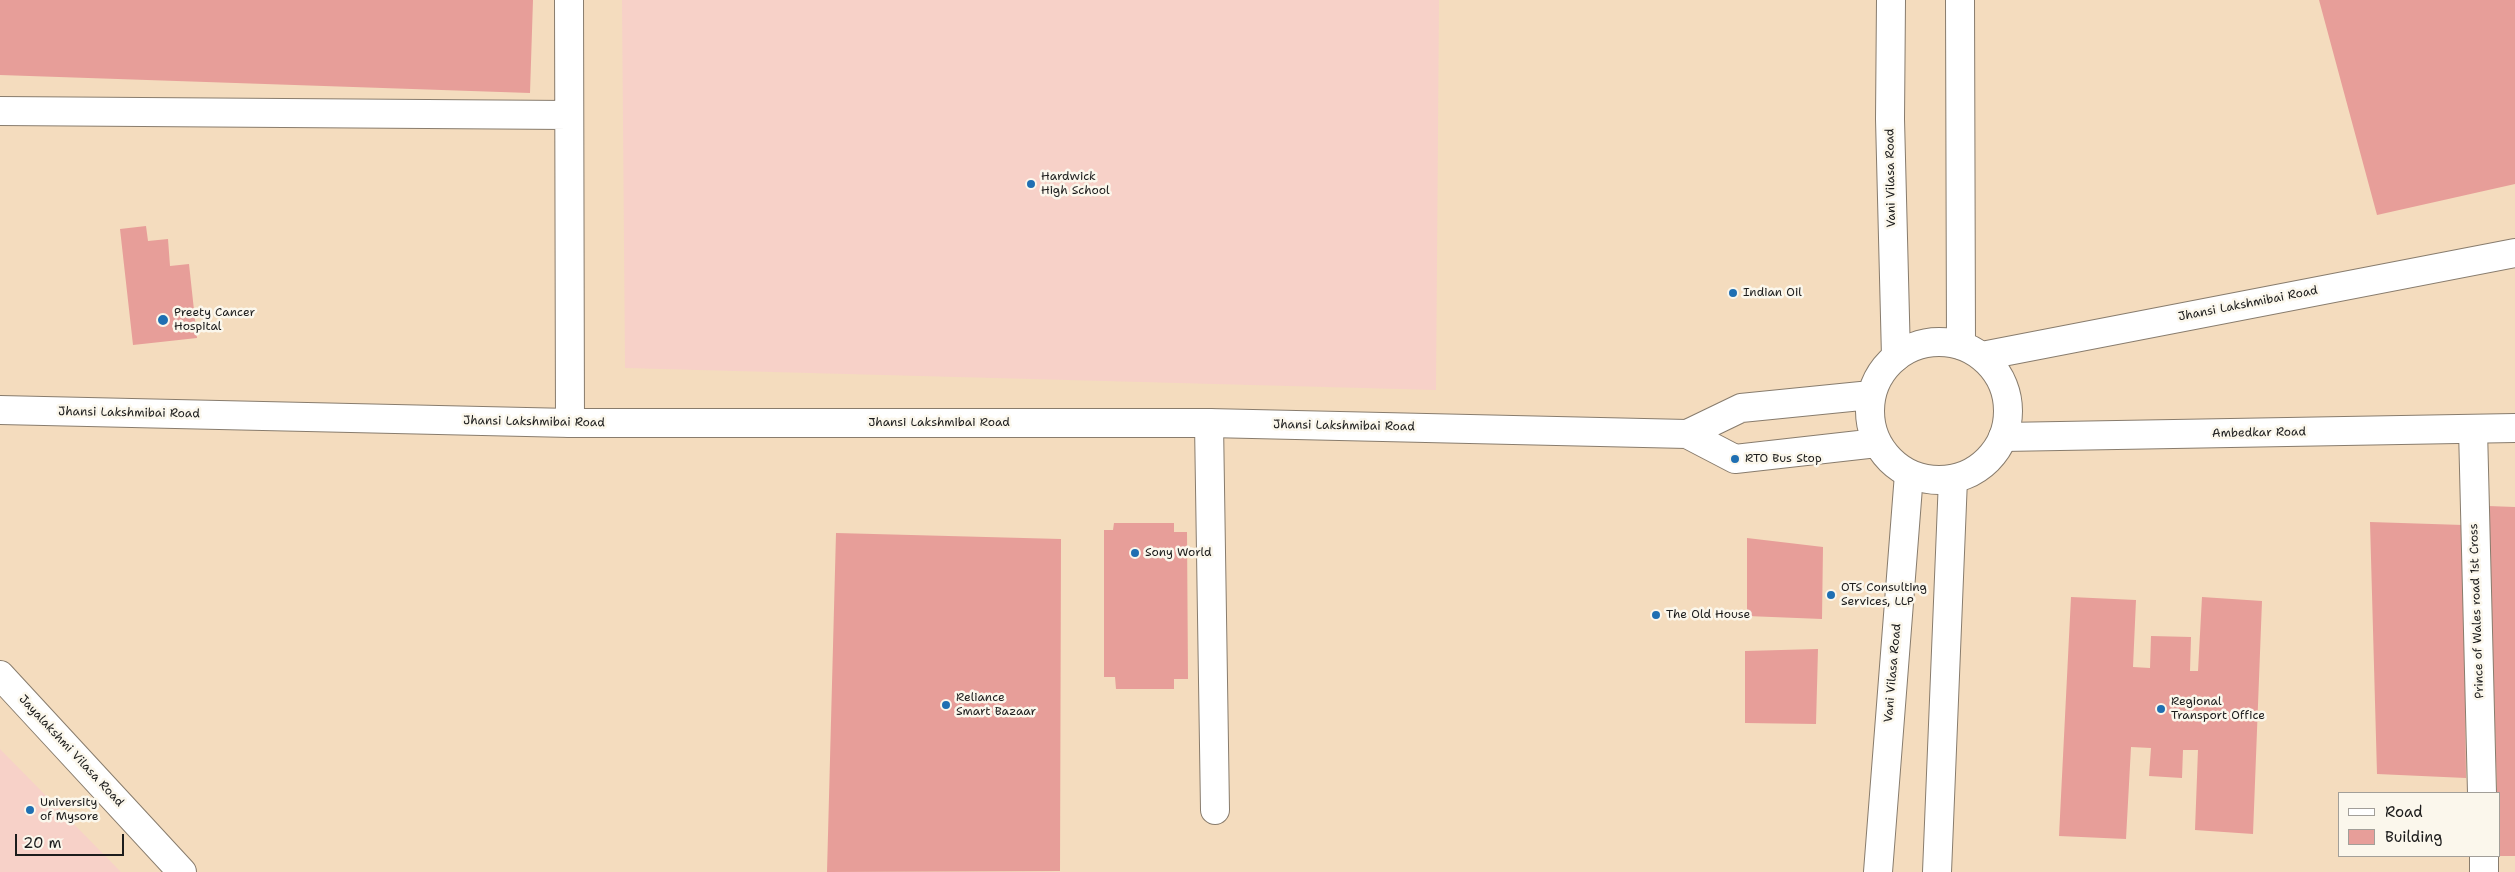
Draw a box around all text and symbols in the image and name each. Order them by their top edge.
street label: Vani Vilasa Road [1883,128,1899,228]
place label: Hardwick High School [1041,170,1110,198]
marker: Hardwick High School [1025,178,1037,190]
street label: Jhansi Lakshmibai Road [2177,283,2319,325]
place label: Indian Oil [1743,286,1802,300]
marker: Indian Oil [1727,287,1739,299]
place label: Preety Cancer Hospital [174,306,255,334]
marker: Preety Cancer Hospital [156,313,170,327]
street label: Jhansi Lakshmibai Road [58,405,200,421]
street label: Jhansi Lakshmibai Road [463,414,605,430]
street label: Jhansi Lakshmibai Road [868,416,1010,430]
street label: Jhansi Lakshmibai Road [1273,418,1415,434]
street label: Ambedkar Road [2212,425,2306,441]
place label: RTO Bus Stop [1745,452,1822,466]
marker: RTO Bus Stop [1729,453,1741,465]
street label: Prince of Wales road 1st Cross [2467,523,2487,699]
place label: Sony World [1145,546,1212,560]
marker: Sony World [1129,547,1141,559]
place label: OTS Consulting Services, LLP [1841,581,1927,609]
marker: OTS Consulting Services, LLP [1825,589,1837,601]
place label: The Old House [1666,608,1750,622]
marker: The Old House [1650,609,1662,621]
street label: Vani Vilasa Road [1882,623,1904,723]
place label: Reliance Smart Bazaar [956,691,1036,719]
street label: Jayalakshmi Vilasa Road [16,692,126,810]
place label: Regional Transport Office [2171,695,2265,723]
marker: Reliance Smart Bazaar [940,699,952,711]
marker: Regional Transport Office [2155,703,2167,715]
legend [2338,792,2500,857]
place label: University of Mysore [40,796,99,824]
text: Road [2385,802,2423,822]
marker: University of Mysore [24,804,36,816]
scale bar [18,824,126,856]
text: Building [2385,827,2442,847]
text: 20 m [23,833,62,853]

